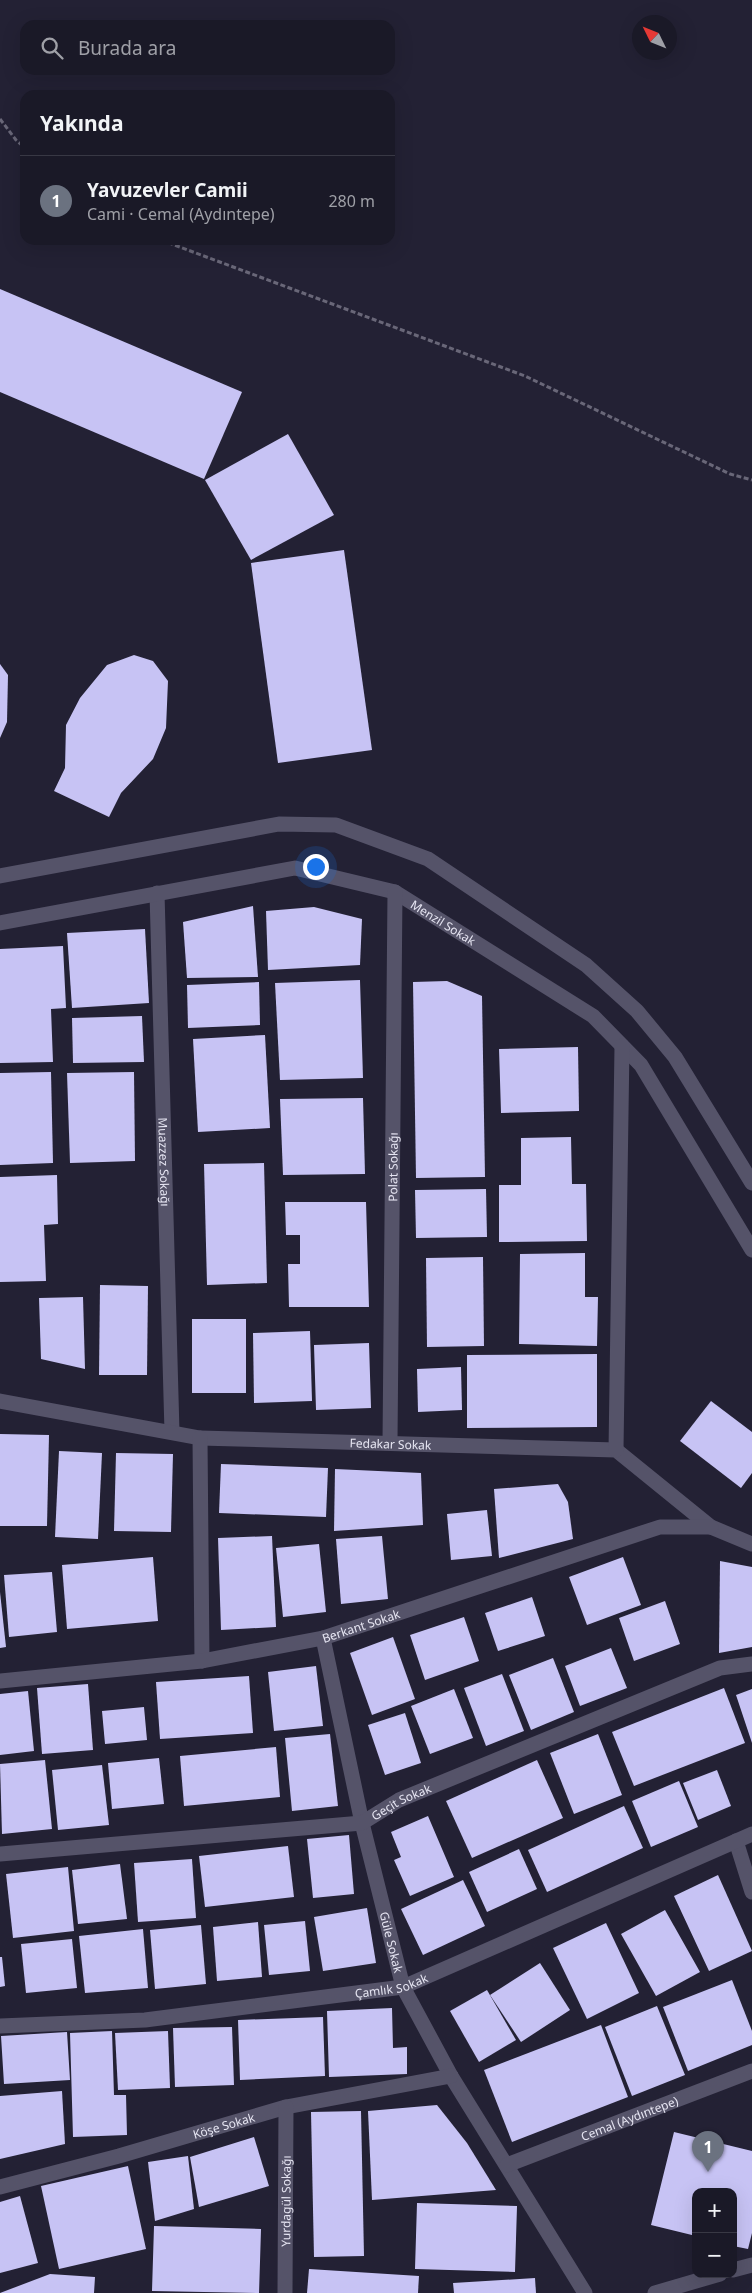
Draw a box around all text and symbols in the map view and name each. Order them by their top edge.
north arrow [632,15,677,60]
search box [20,20,395,75]
icon: search [38,34,66,62]
text: Burada ara [78,35,176,61]
text: Yakında [40,109,123,137]
text: Yavuzevler Camii [87,177,248,203]
text: 1 [51,190,61,212]
text: 280 m [328,190,375,212]
text: Cami · Cemal (Aydıntepe) [87,203,275,225]
your location [303,854,329,880]
street label: Menzil Sokak [408,896,480,949]
street label: Muazzez Sokağı [155,1117,174,1207]
street label: Polat Sokağı [384,1132,401,1202]
street label: Fedakar Sokak [349,1434,432,1453]
street label: Berkant Sokak [320,1605,403,1646]
street label: Geçit Sokak [368,1779,434,1824]
street label: Güle Sokak [376,1910,408,1975]
street label: Çamlık Sokak [354,1968,431,2002]
street label: Cemal (Aydıntepe) [578,2092,681,2144]
street label: Köşe Sokak [191,2108,257,2142]
pin: 1 [692,2131,724,2172]
street label: Yurdagül Sokağı [277,2155,294,2247]
map controls [692,2188,737,2278]
button: + [692,2188,737,2233]
button: − [692,2233,737,2278]

